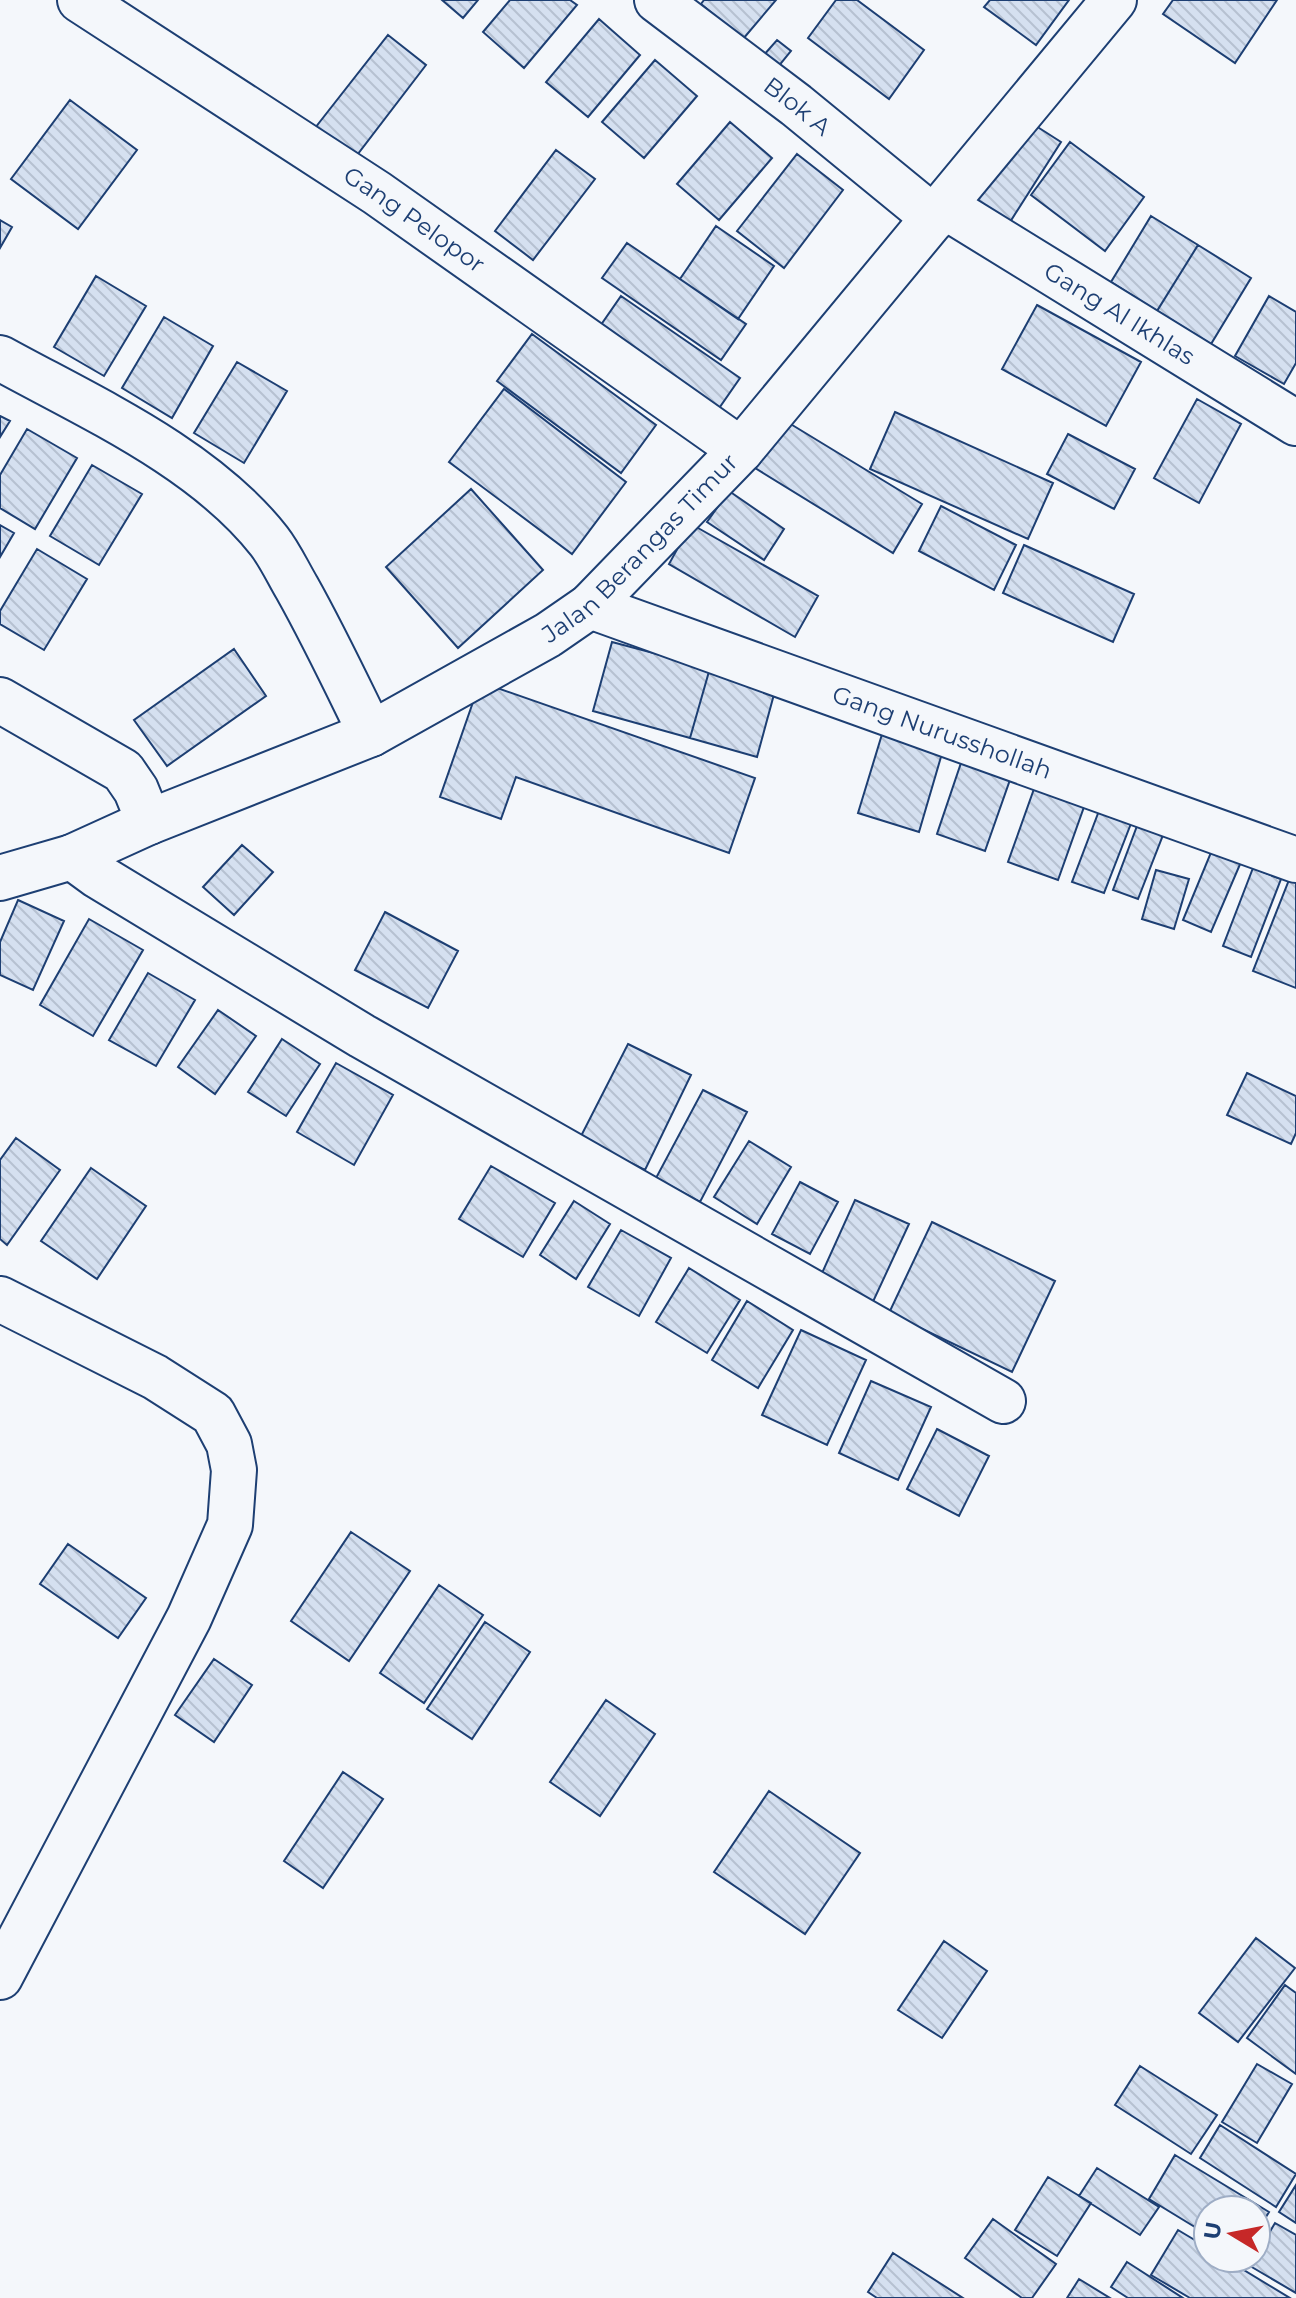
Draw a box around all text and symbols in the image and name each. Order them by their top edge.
street label: Blok A [758,71,837,142]
street label: Gang Pelopor [338,160,491,279]
street label: Gang Al Ikhlas [1039,256,1200,371]
street label: Jalan Berangas Timur [536,447,744,649]
street label: Gang Nurusshollah [828,679,1056,785]
north arrow [1192,2194,1272,2274]
text: U [1198,2220,1228,2241]

